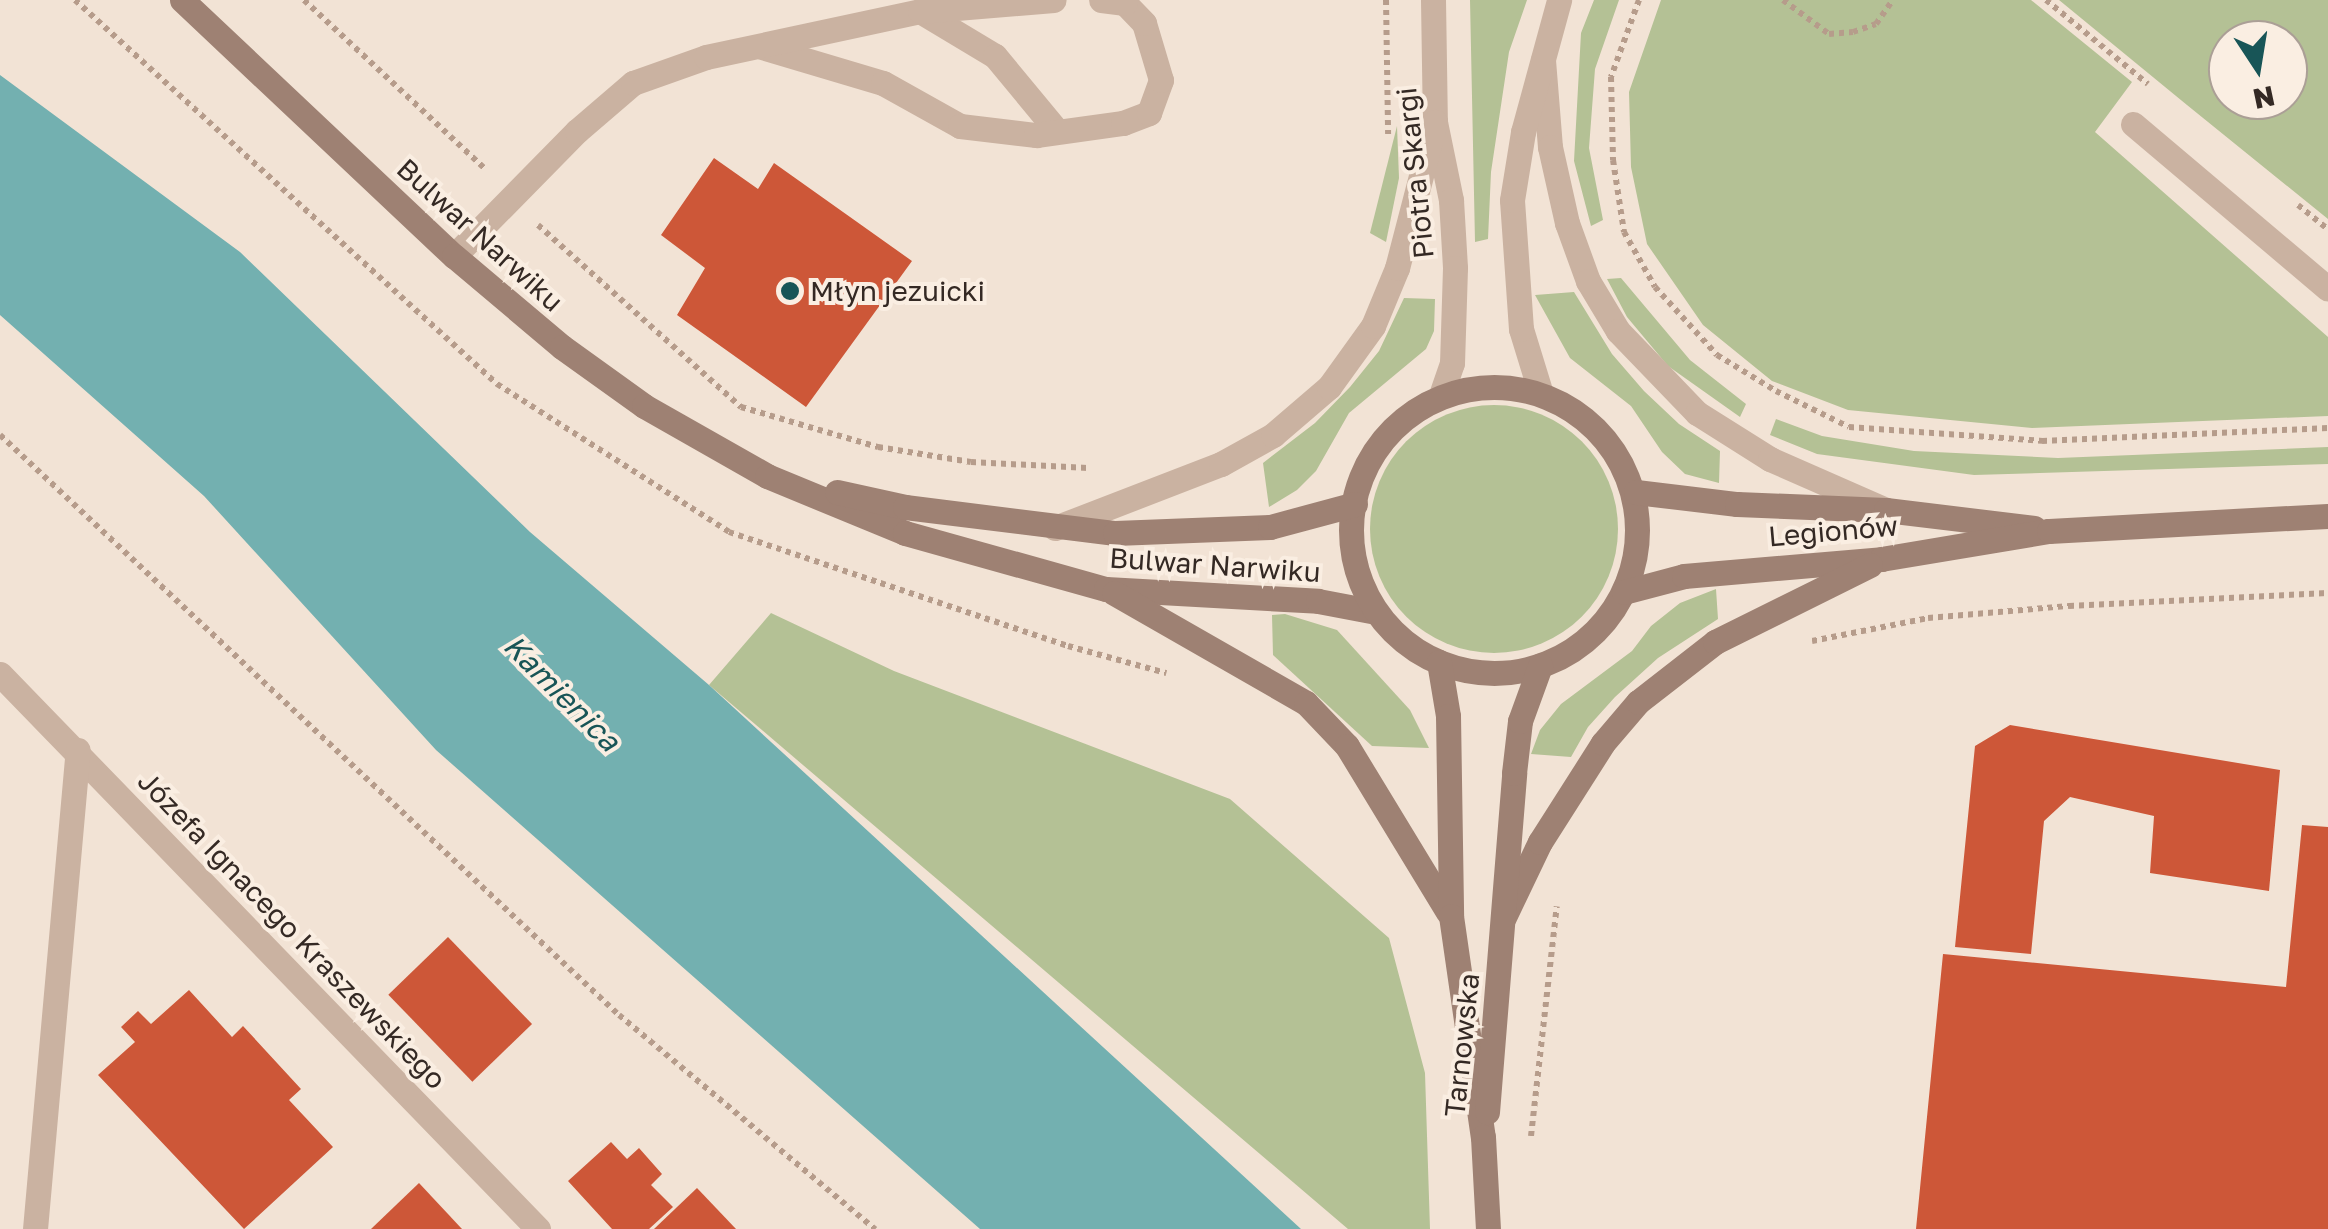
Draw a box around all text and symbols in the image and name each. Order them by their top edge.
north arrow [2208,20,2308,120]
text: N [2250,80,2278,116]
street label: Piotra Skargi [1389,86,1441,260]
street label: Bulwar Narwiku [390,152,570,318]
place label: Młyn jezuicki [810,274,985,308]
marker: Młyn jezuicki [779,280,801,302]
street label: Legionów [1767,509,1899,553]
street label: Bulwar Narwiku [1108,541,1322,589]
water label: Kamienica [497,628,627,758]
street label: Józefa Ignacego Kraszewskiego [131,764,453,1096]
street label: Tarnowska [1438,972,1486,1118]

